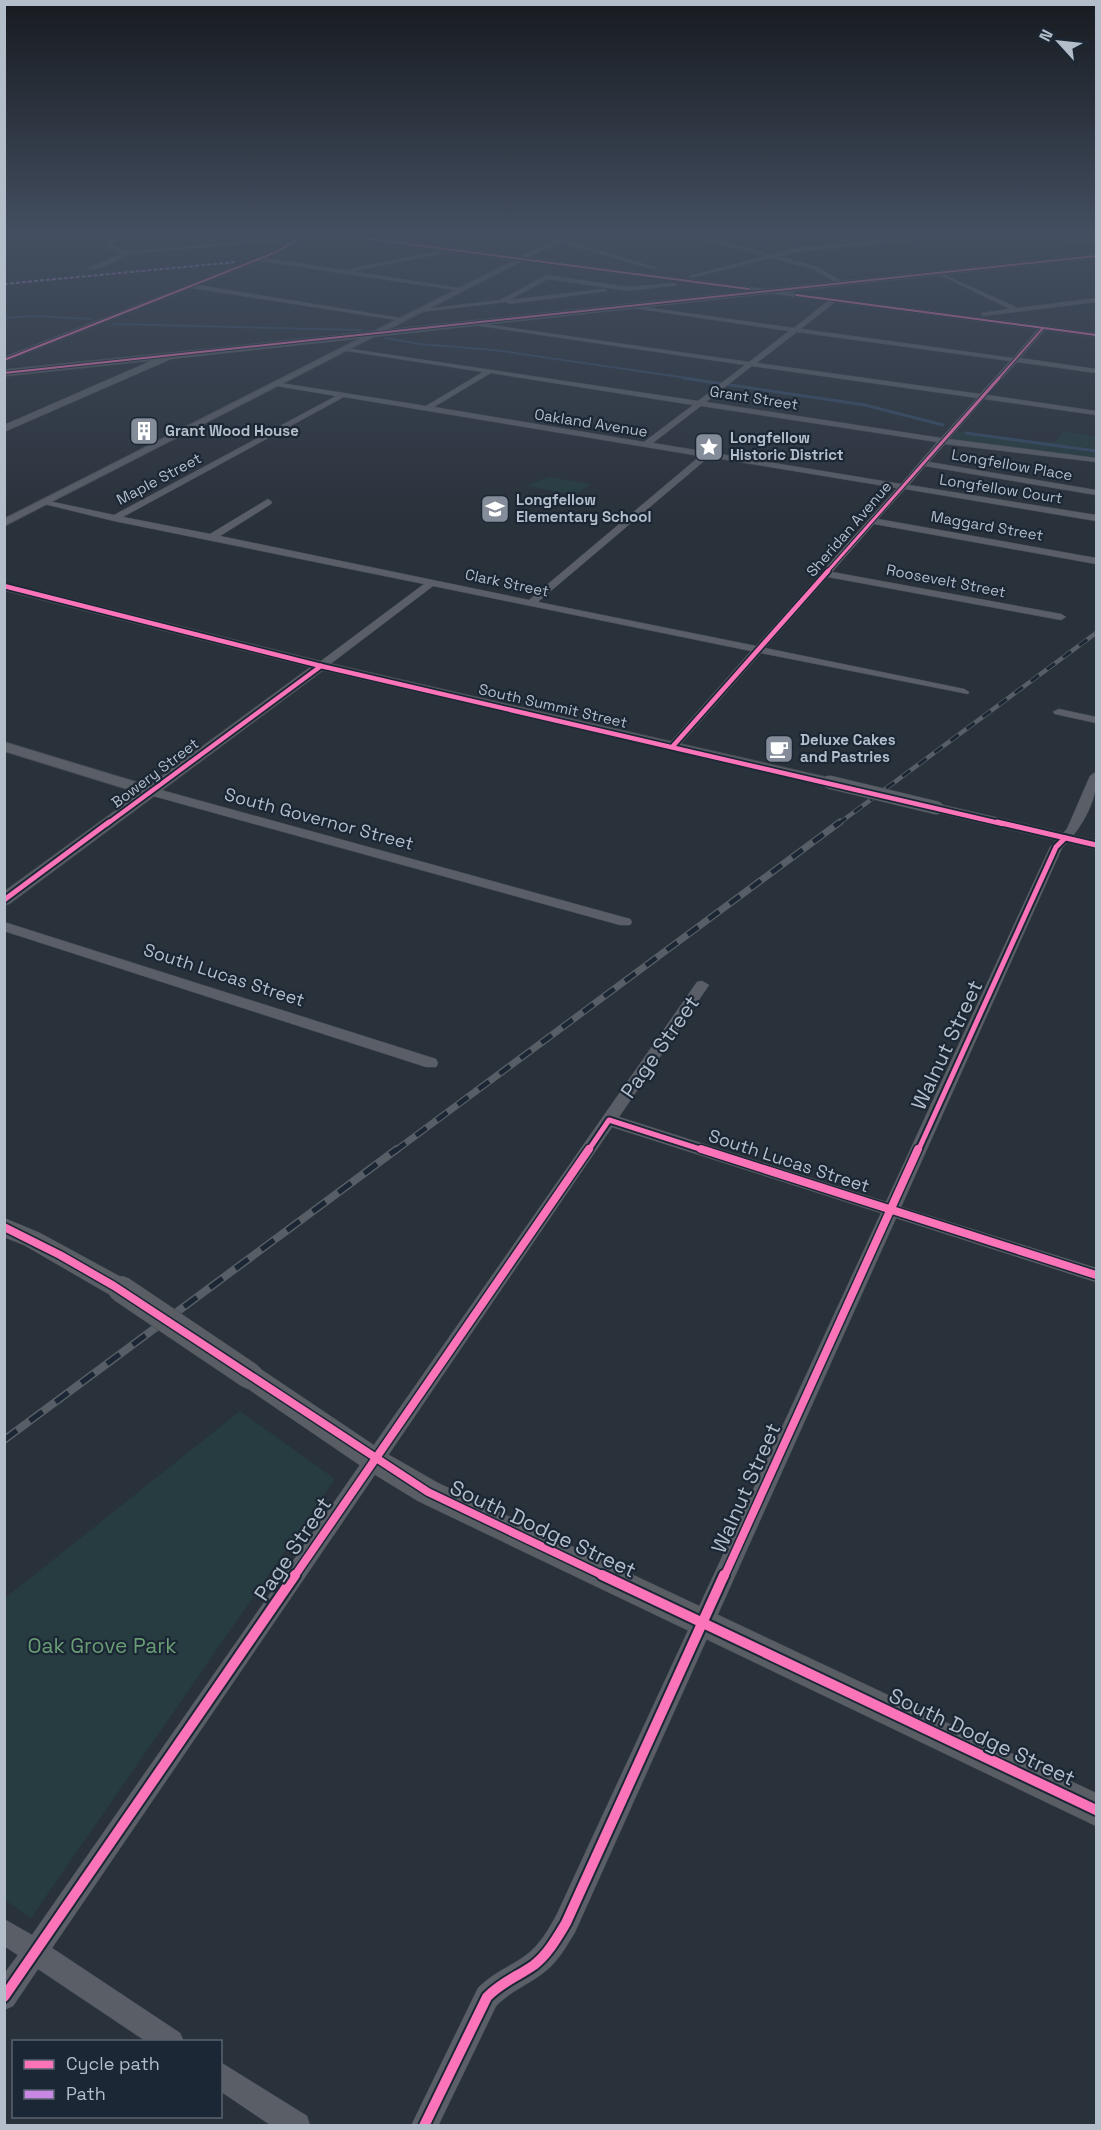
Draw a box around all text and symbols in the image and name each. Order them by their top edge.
north arrow [1029,12,1089,72]
text: N [1034,26,1058,45]
street label: Grant Street [708,381,800,414]
street label: Oakland Avenue [533,404,649,441]
building icon: Grant Wood House [128,415,160,447]
place label: Grant Wood House [165,421,299,440]
place label: Longfellow Historic District [730,428,844,464]
place icon: Longfellow Historic District [693,431,725,463]
street label: Longfellow Place [950,444,1074,485]
street label: Maple Street [113,448,205,509]
street label: Longfellow Court [938,469,1064,508]
street label: Sheridan Avenue [802,477,895,580]
place label: Longfellow Elementary School [516,490,651,526]
school or university icon: Longfellow Elementary School [479,493,511,525]
street label: Maggard Street [929,506,1045,545]
street label: Roosevelt Street [885,560,1008,601]
street label: Clark Street [463,564,551,601]
street label: South Summit Street [477,679,629,732]
place label: Deluxe Cakes and Pastries [800,730,896,766]
cafe icon: Deluxe Cakes and Pastries [763,733,795,765]
street label: Bowery Street [107,734,202,812]
street label: South Governor Street [222,782,416,855]
street label: South Lucas Street [141,938,308,1011]
street label: Walnut Street [905,976,988,1114]
street label: Page Street [614,990,705,1103]
street label: South Lucas Street [706,1124,873,1197]
street label: Walnut Street [705,1418,786,1557]
street label: South Dodge Street [446,1474,641,1584]
street label: Page Street [248,1492,337,1606]
park label: Oak Grove Park [27,1632,177,1659]
street label: South Dodge Street [885,1682,1080,1792]
legend [12,2040,222,2118]
text: Cycle path [66,2052,160,2075]
text: Path [66,2082,106,2105]

